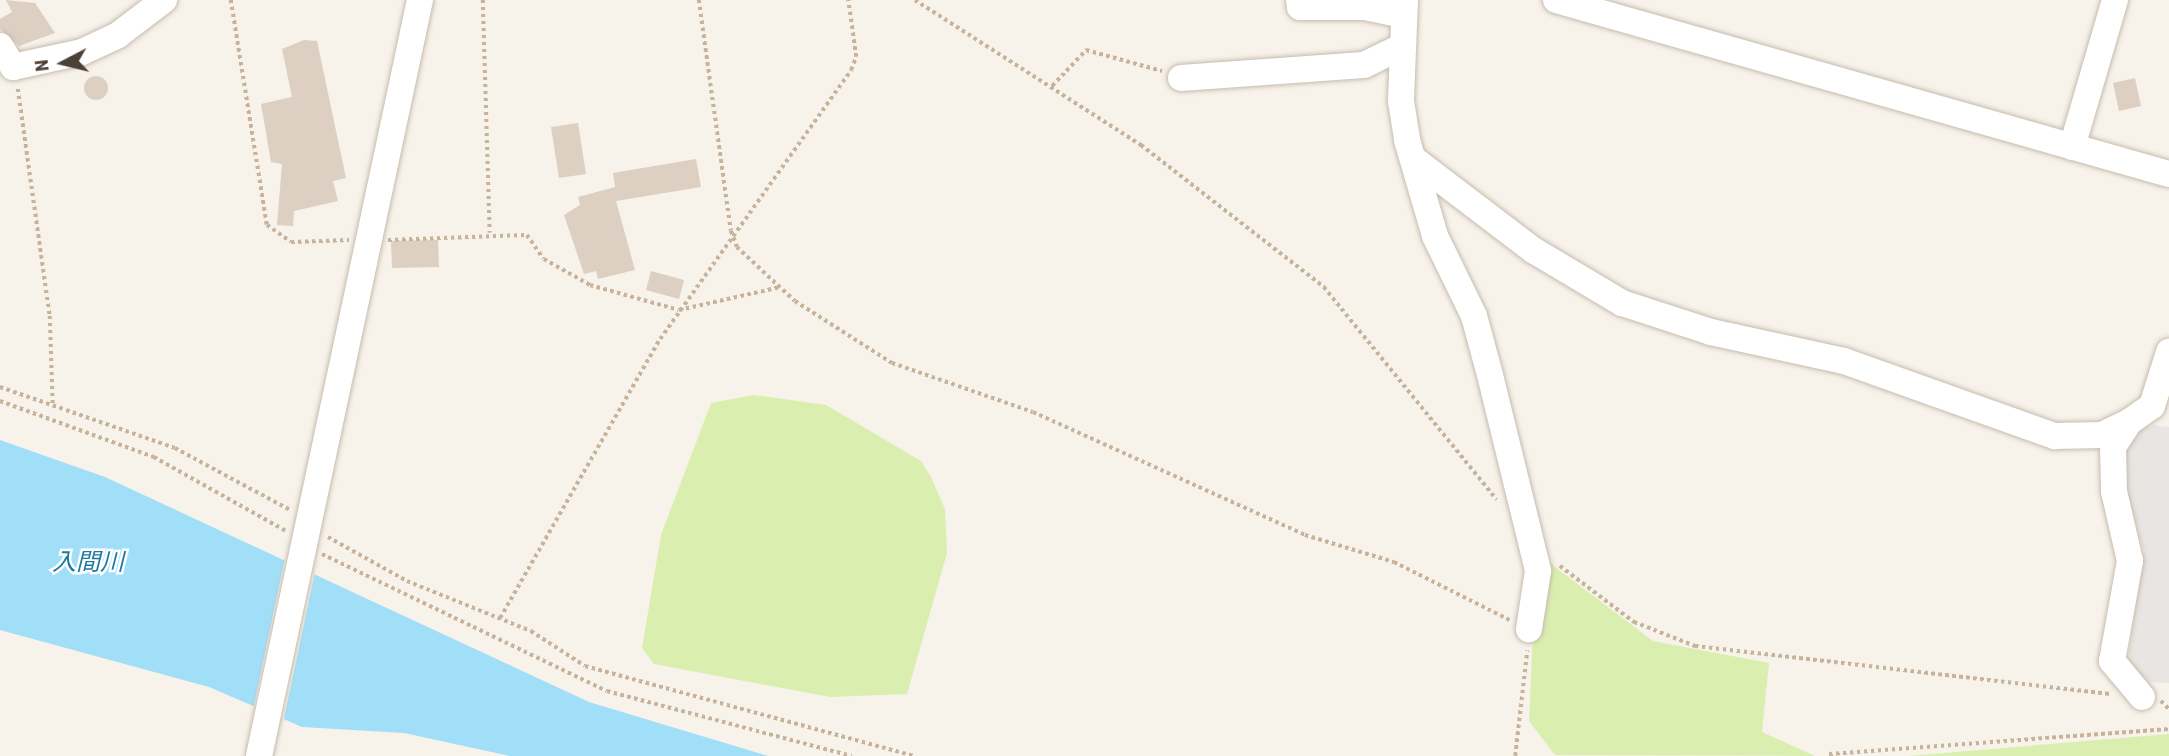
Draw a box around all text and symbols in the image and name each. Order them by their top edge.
north arrow [28,28,98,98]
text: N [30,58,54,73]
water label: 入間川 [52,549,124,577]

